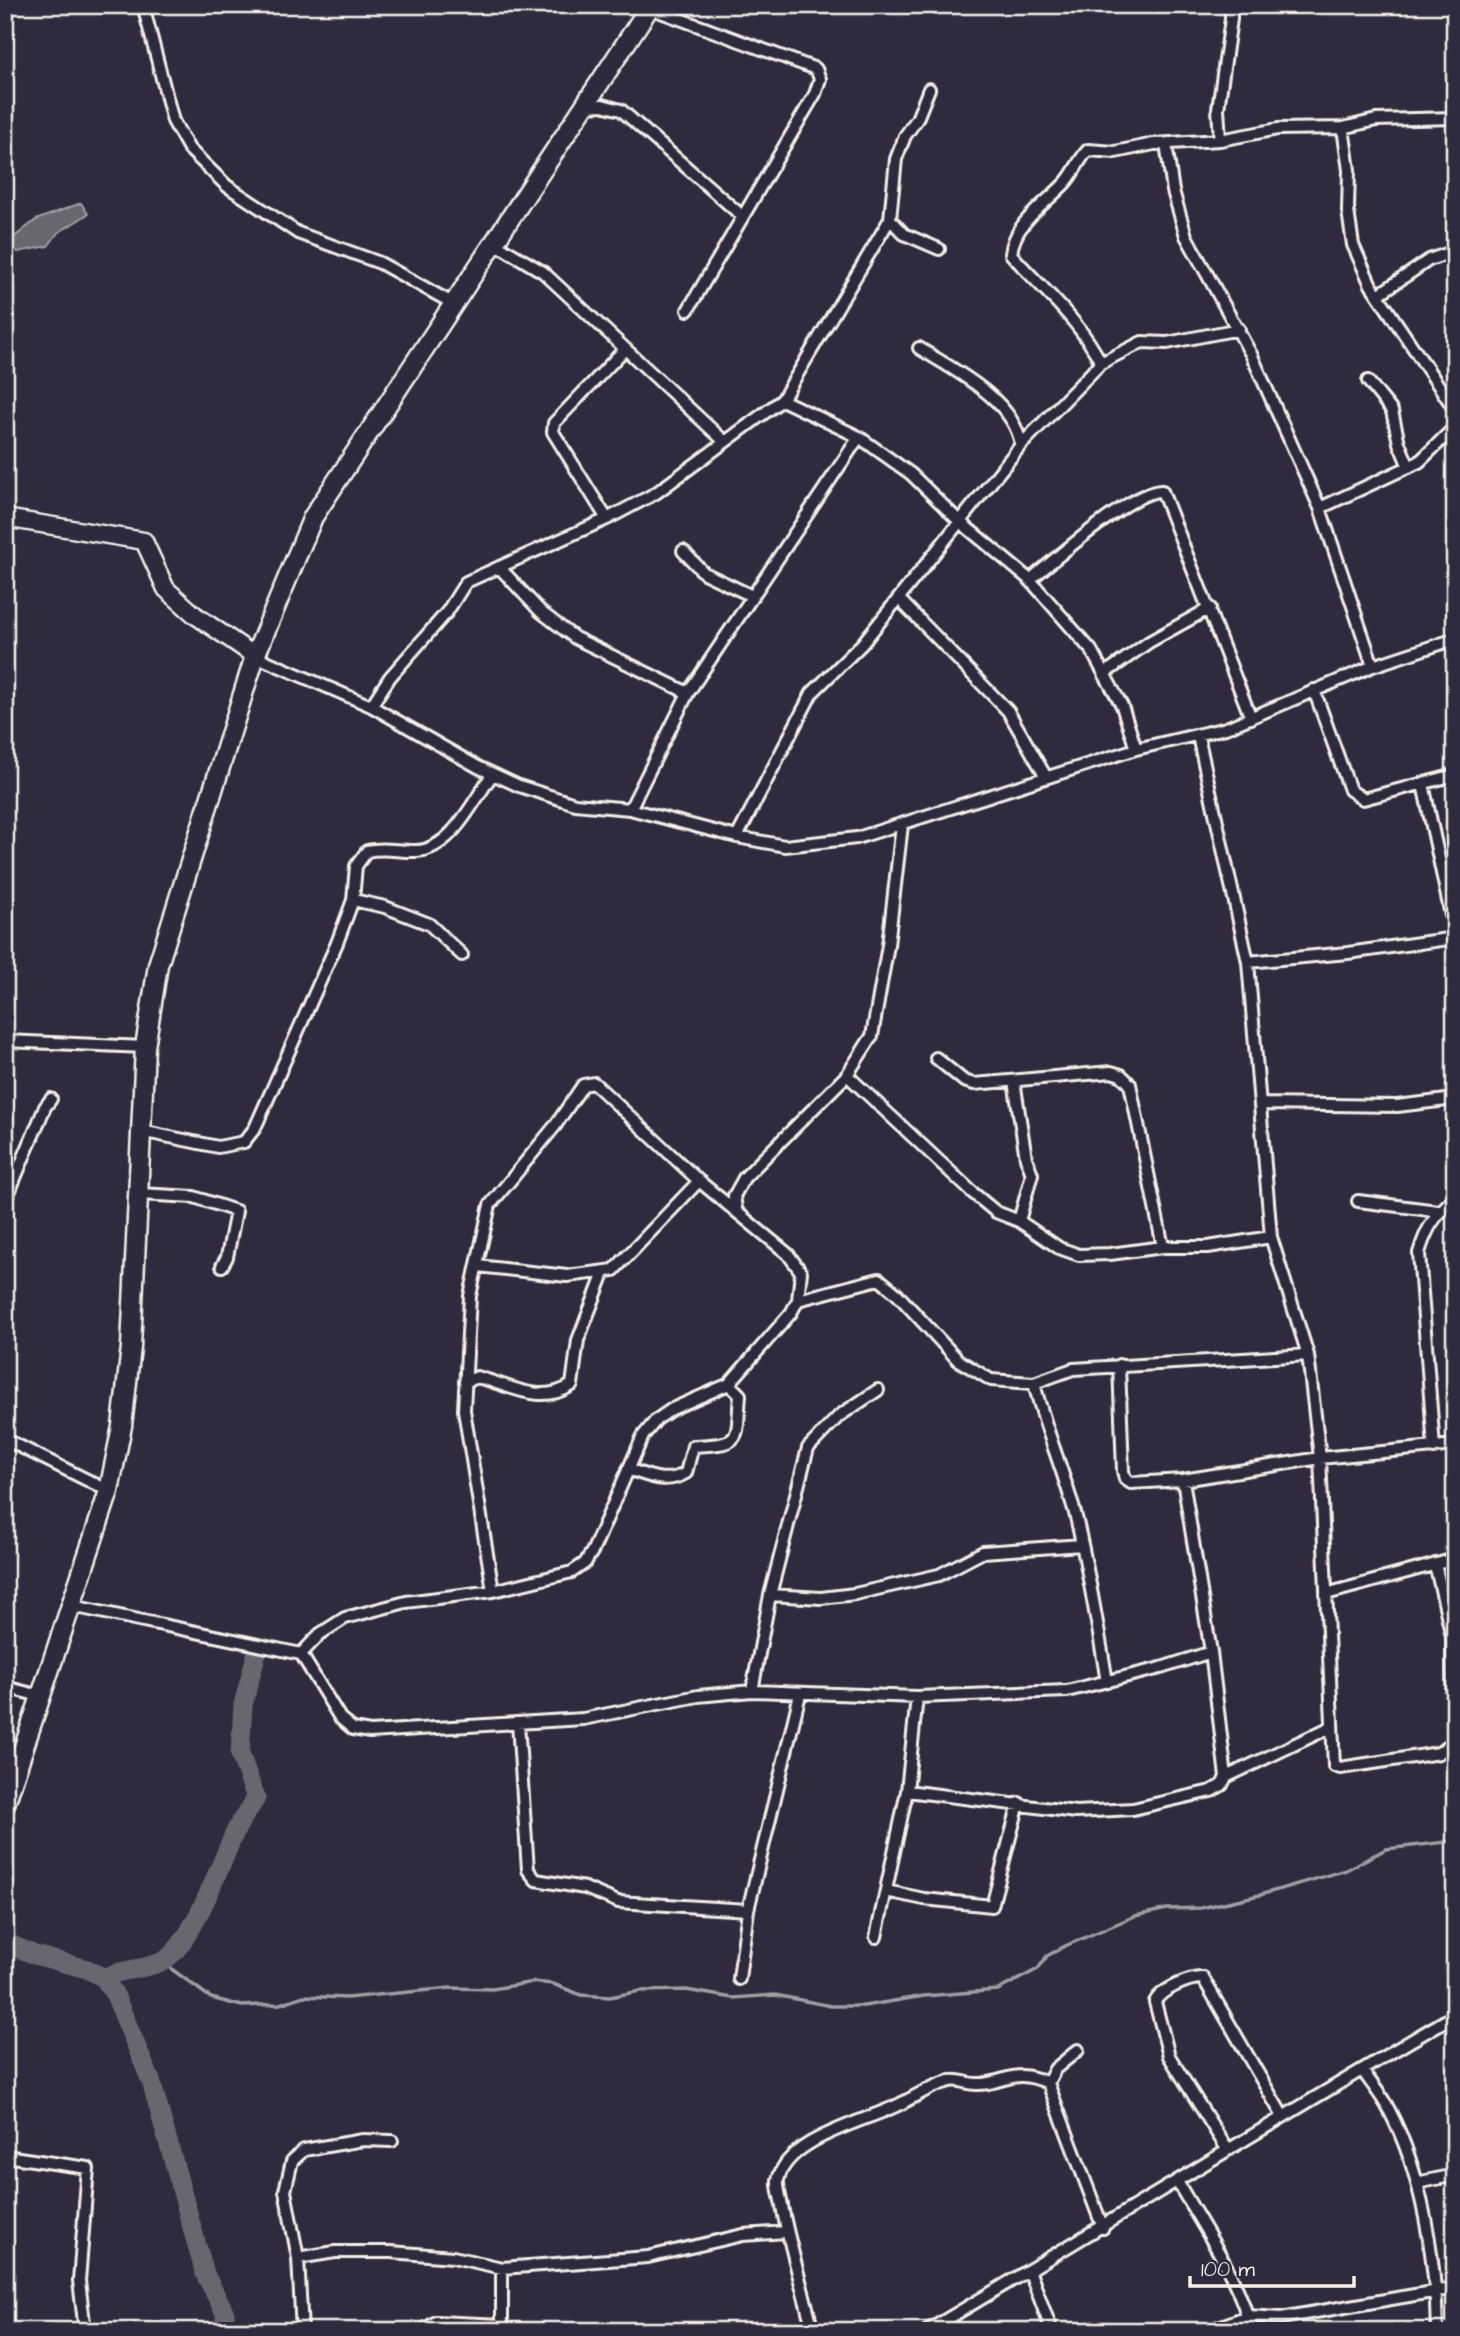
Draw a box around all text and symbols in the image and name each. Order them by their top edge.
scale bar [1190,2245,1355,2289]
text: 100 m [1201,2255,1256,2284]

